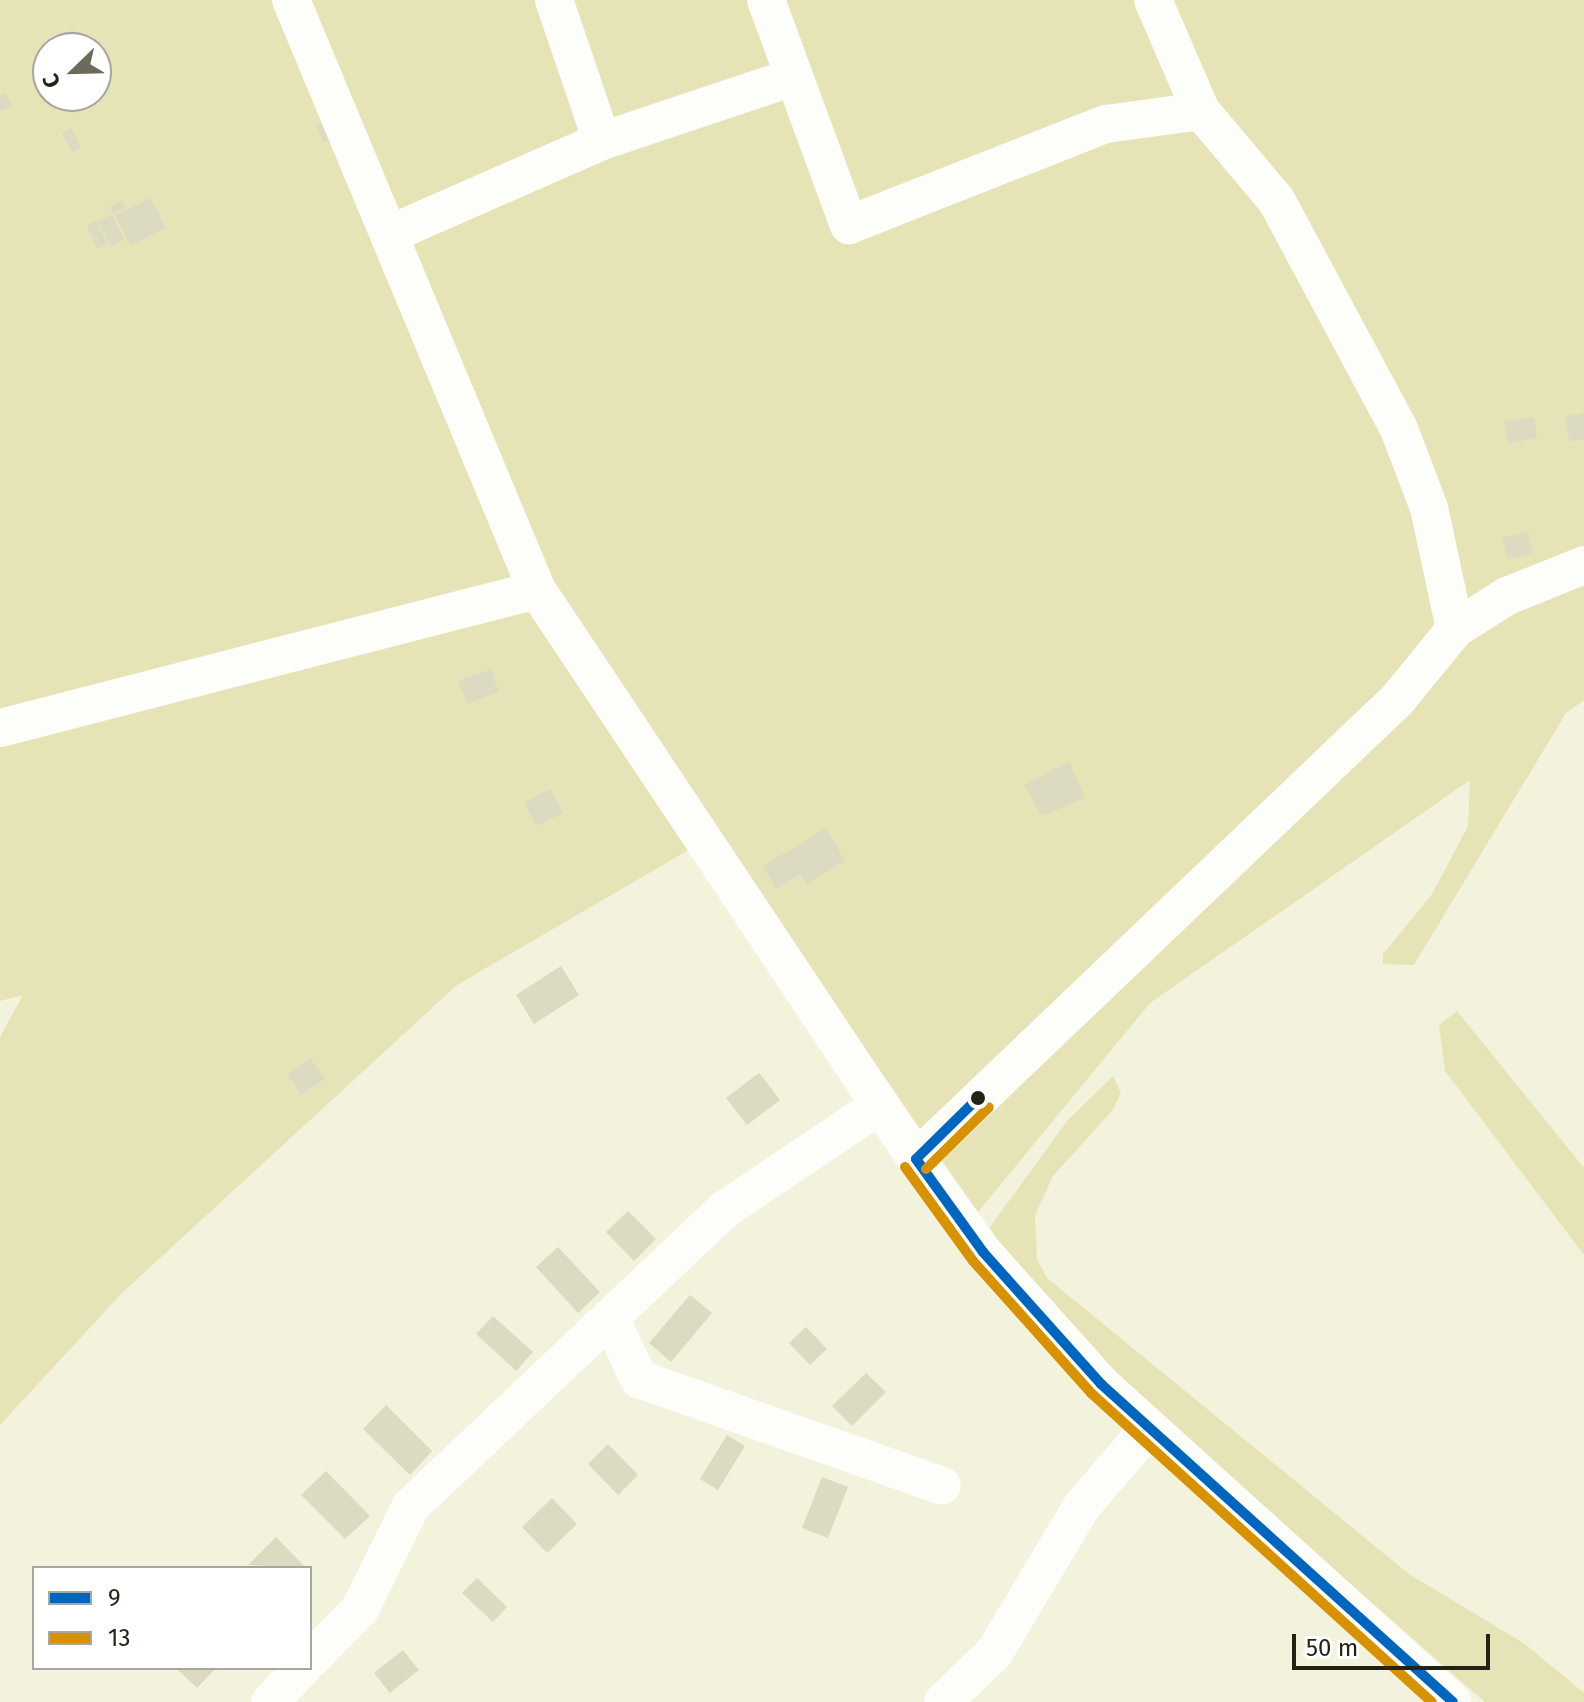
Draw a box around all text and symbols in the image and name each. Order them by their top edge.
north arrow [32,32,112,112]
text: С [36,70,66,92]
unlabelled marker [970,1090,986,1106]
legend [32,1566,312,1670]
text: 9 [108,1584,121,1612]
scale bar [1296,1618,1494,1668]
text: 13 [108,1624,130,1652]
text: 50 m [1306,1634,1358,1662]

